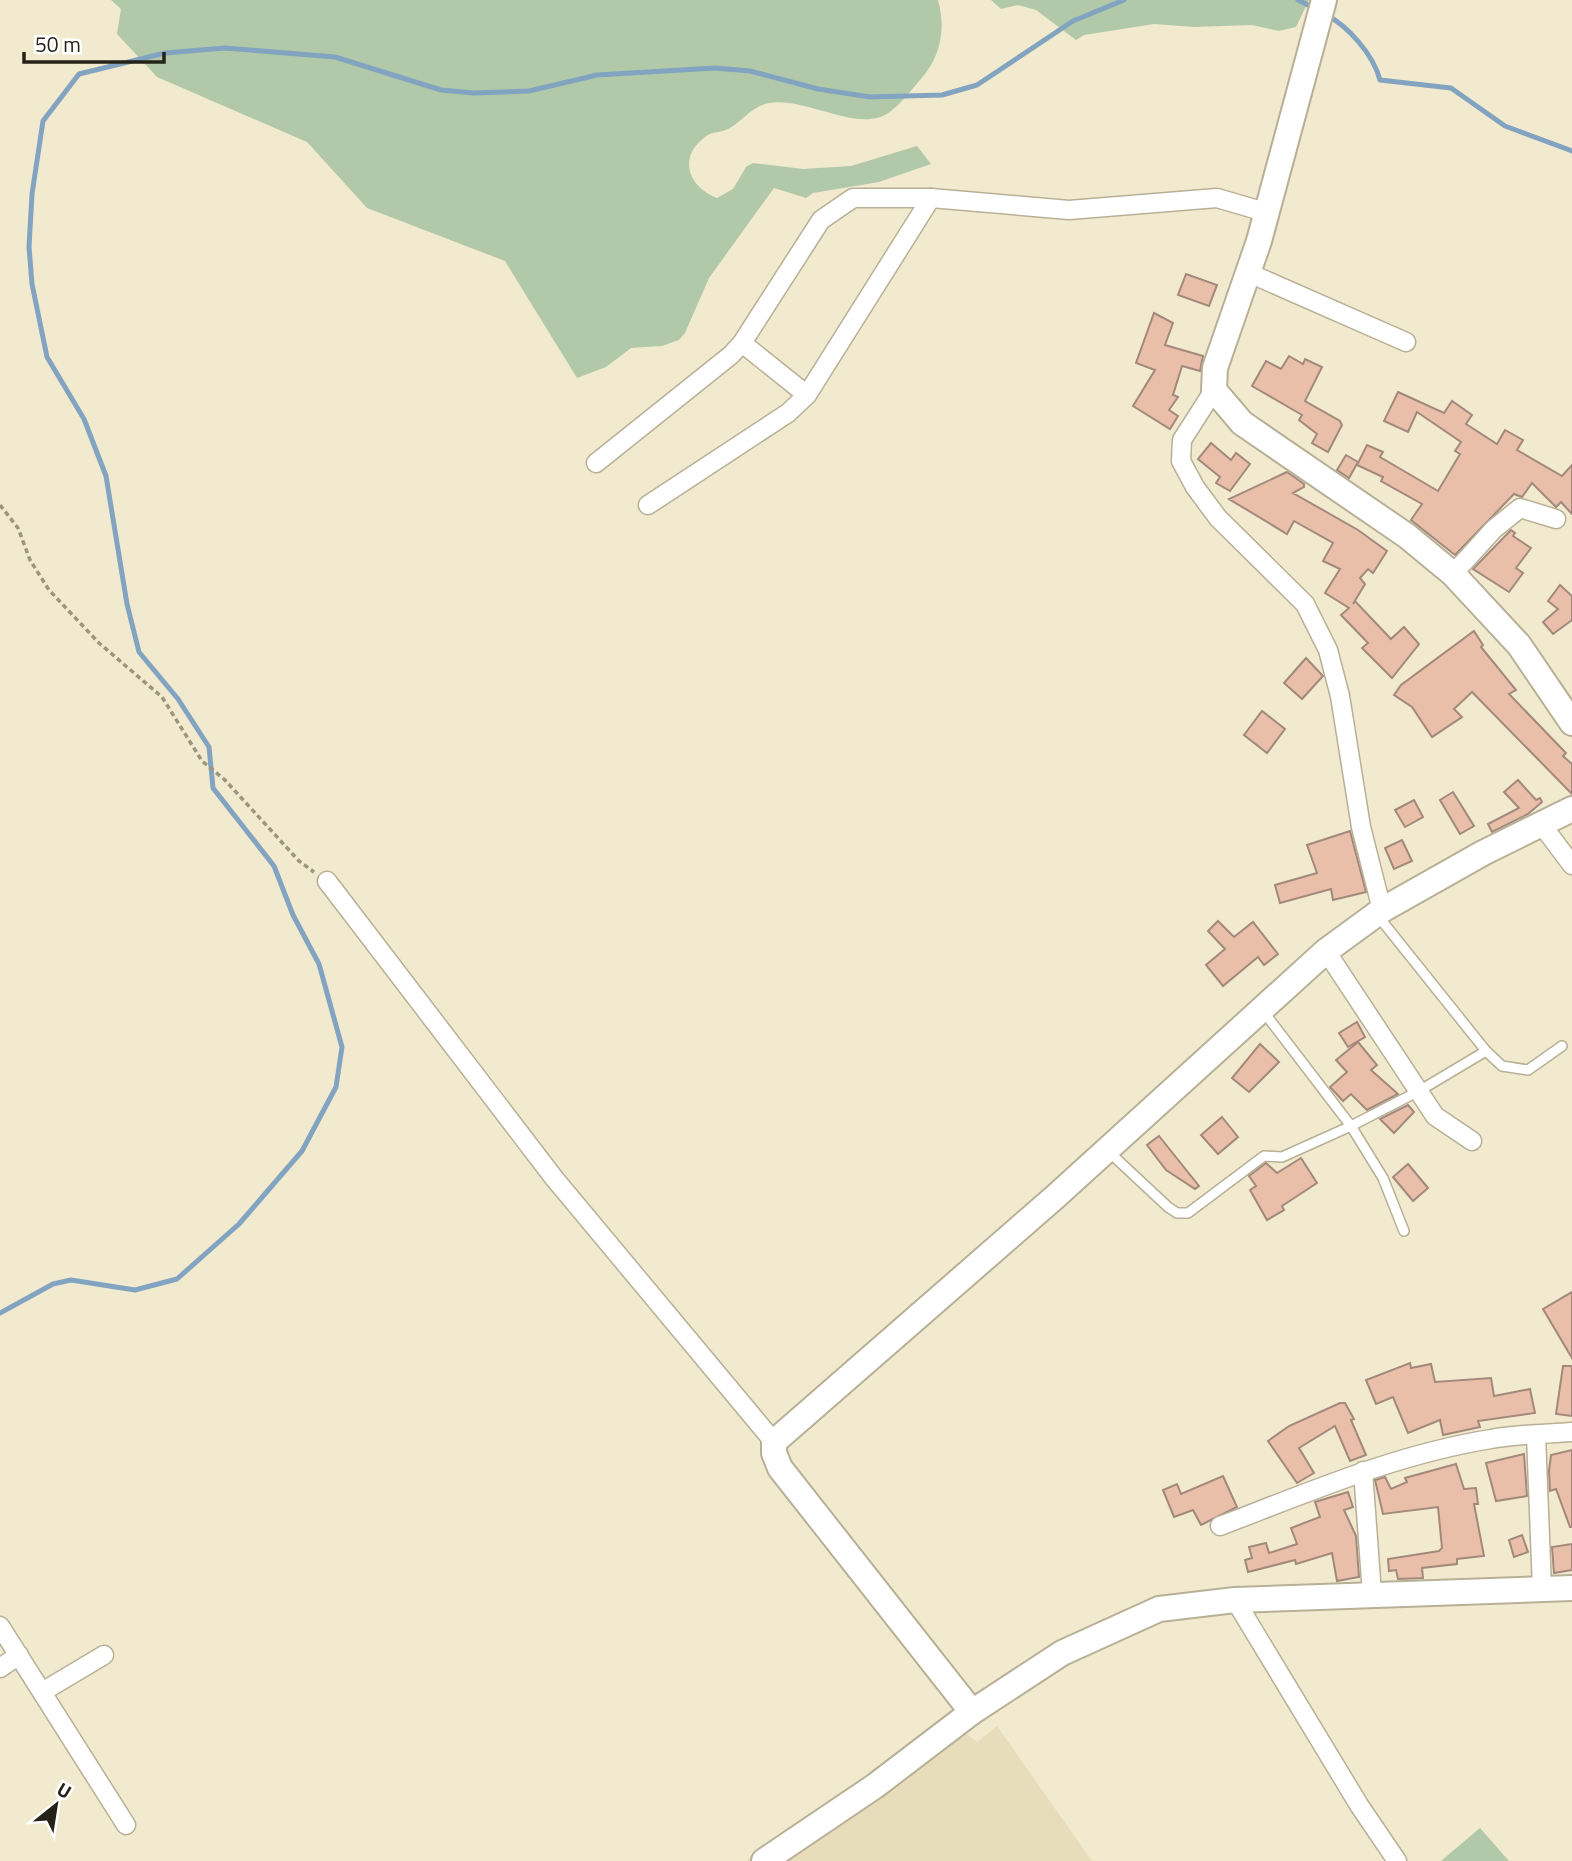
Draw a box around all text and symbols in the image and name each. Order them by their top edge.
scale bar [24,21,164,65]
text: 50 m [35,28,81,60]
north arrow [21,1770,91,1840]
text: U [52,1774,77,1806]

